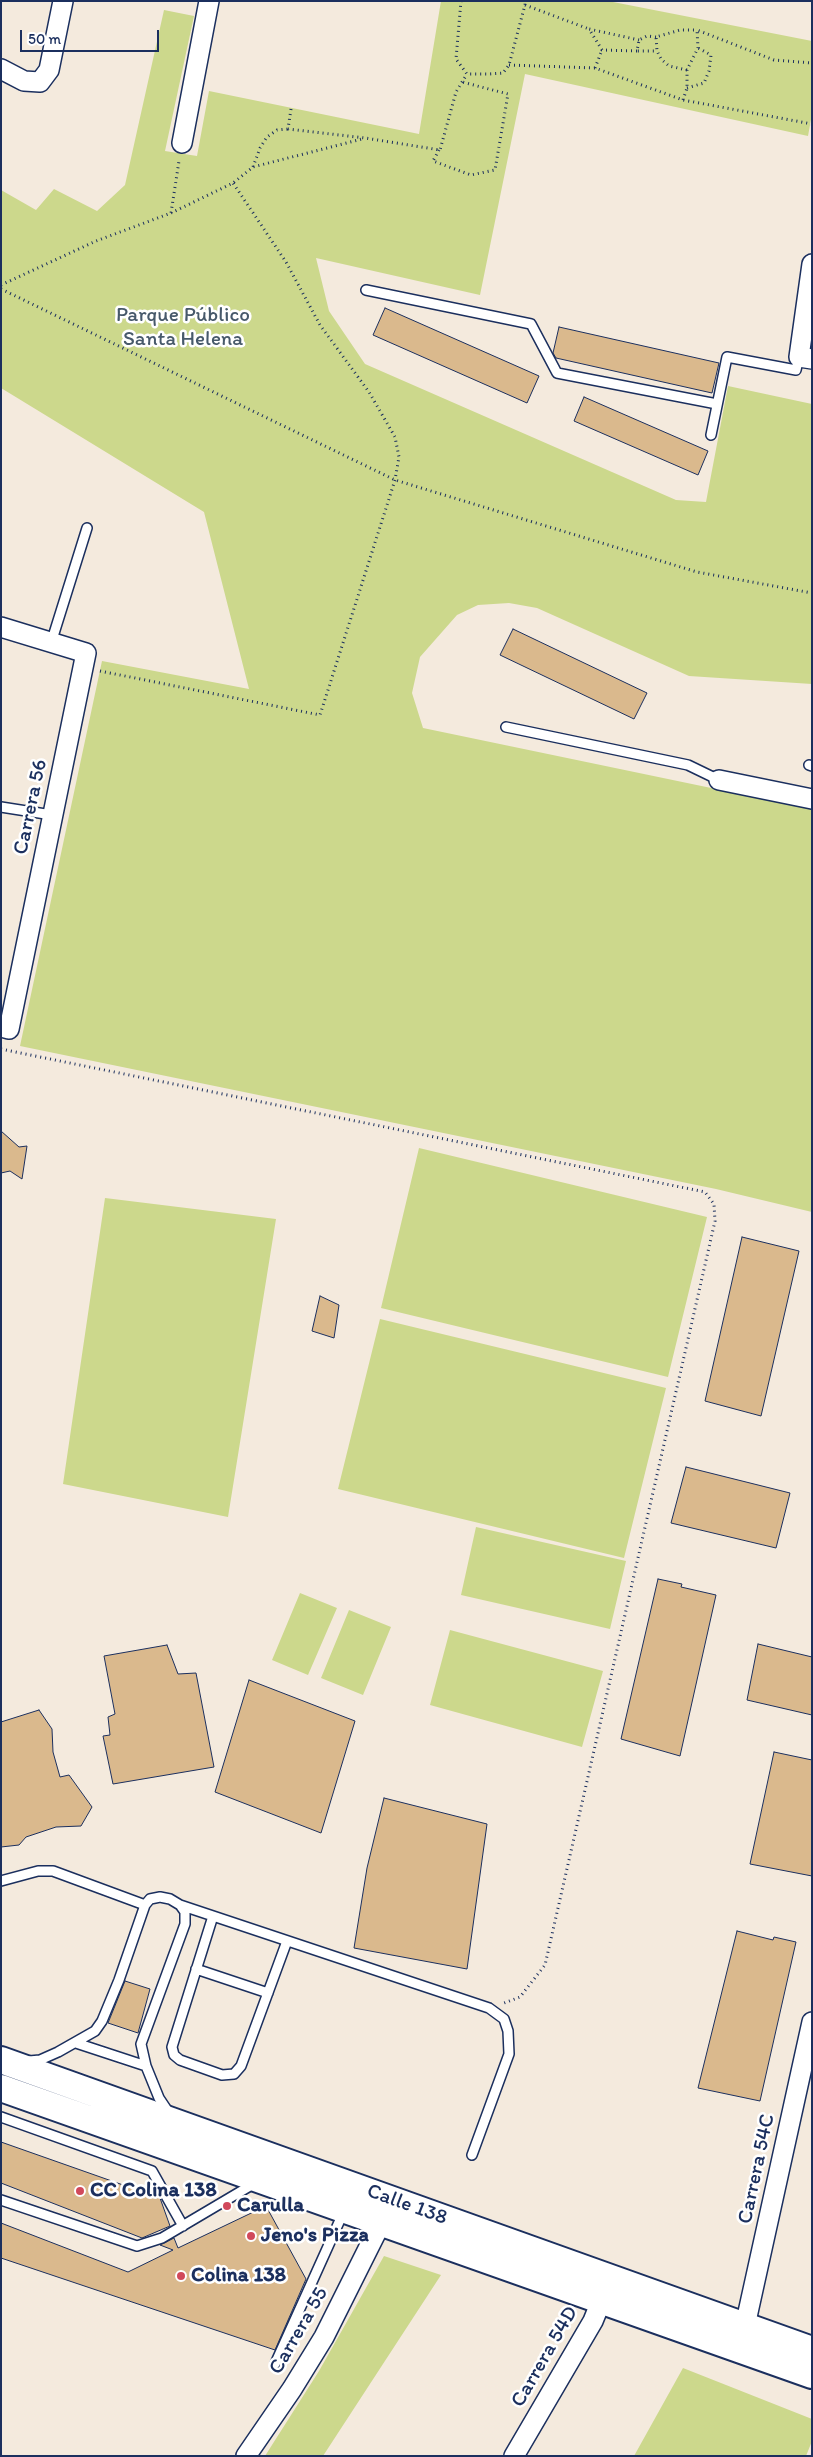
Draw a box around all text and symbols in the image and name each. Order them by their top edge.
scale bar [22,20,161,52]
text: 50 m [28,30,61,48]
park label: Parque Público Santa Helena [116,303,250,353]
street label: Carrera 56 [9,757,53,857]
street label: Carrera 54C [733,2112,781,2226]
place label: CC Colina 138 [90,2178,217,2204]
street label: Calle 138 [363,2179,451,2231]
marker: CC Colina 138 [74,2185,86,2197]
place label: Carulla [237,2193,304,2219]
marker: Carulla [221,2200,233,2212]
place label: Jeno's Pizza [261,2223,369,2249]
marker: Jeno's Pizza [245,2230,257,2242]
place label: Colina 138 [191,2263,286,2289]
marker: Colina 138 [175,2270,187,2282]
street label: Carrera 55 [264,2283,334,2379]
street label: Carrera 54D [506,2302,584,2412]

